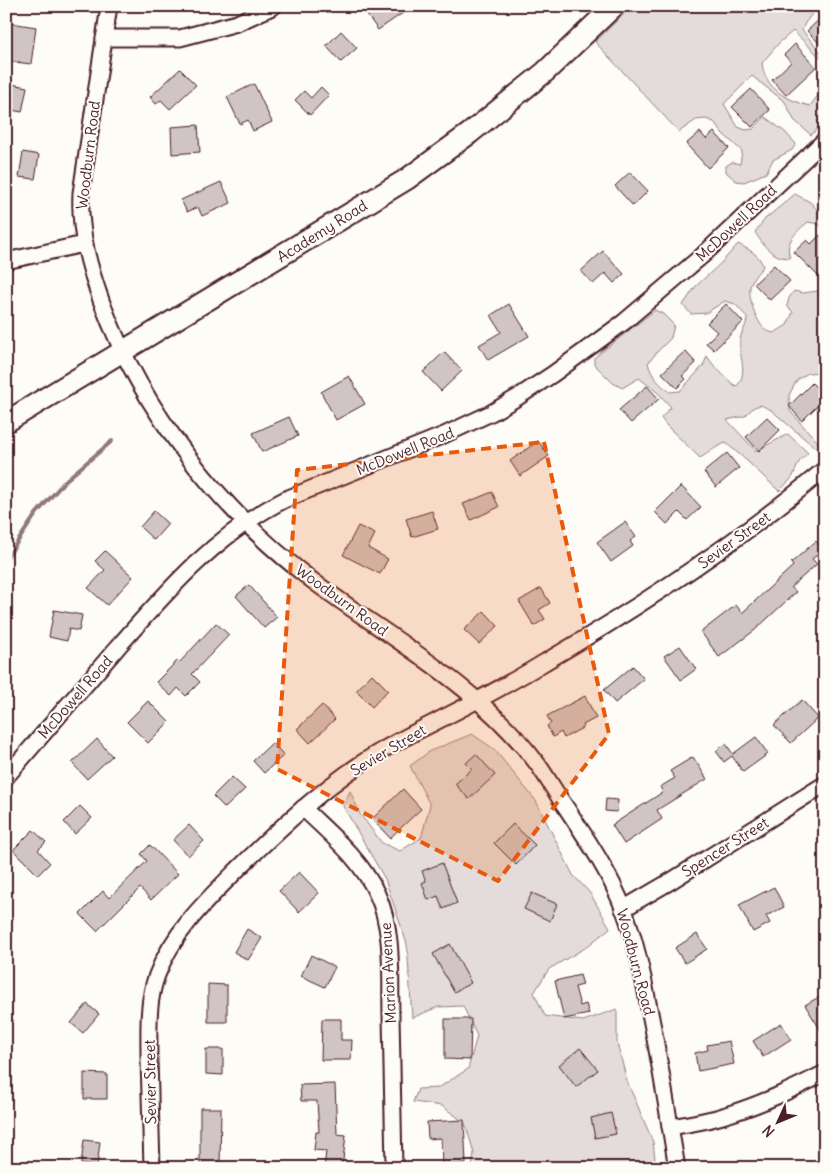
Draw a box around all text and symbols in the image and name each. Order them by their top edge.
street label: Woodburn Road [72,99,104,210]
street label: McDowell Road [692,180,781,265]
street label: Academy Road [273,196,371,266]
street label: McDowell Road [353,423,457,479]
street label: Sevier Street [694,507,774,573]
street label: Woodburn Road [292,560,392,640]
street label: McDowell Road [34,651,116,742]
street label: Sevier Street [347,720,429,780]
street label: Spencer Street [678,813,772,881]
street label: Woodburn Road [613,907,659,1017]
street label: Marion Avenue [376,922,400,1024]
street label: Sevier Street [140,1039,160,1125]
north arrow [754,1096,804,1146]
text: N [759,1121,778,1141]

